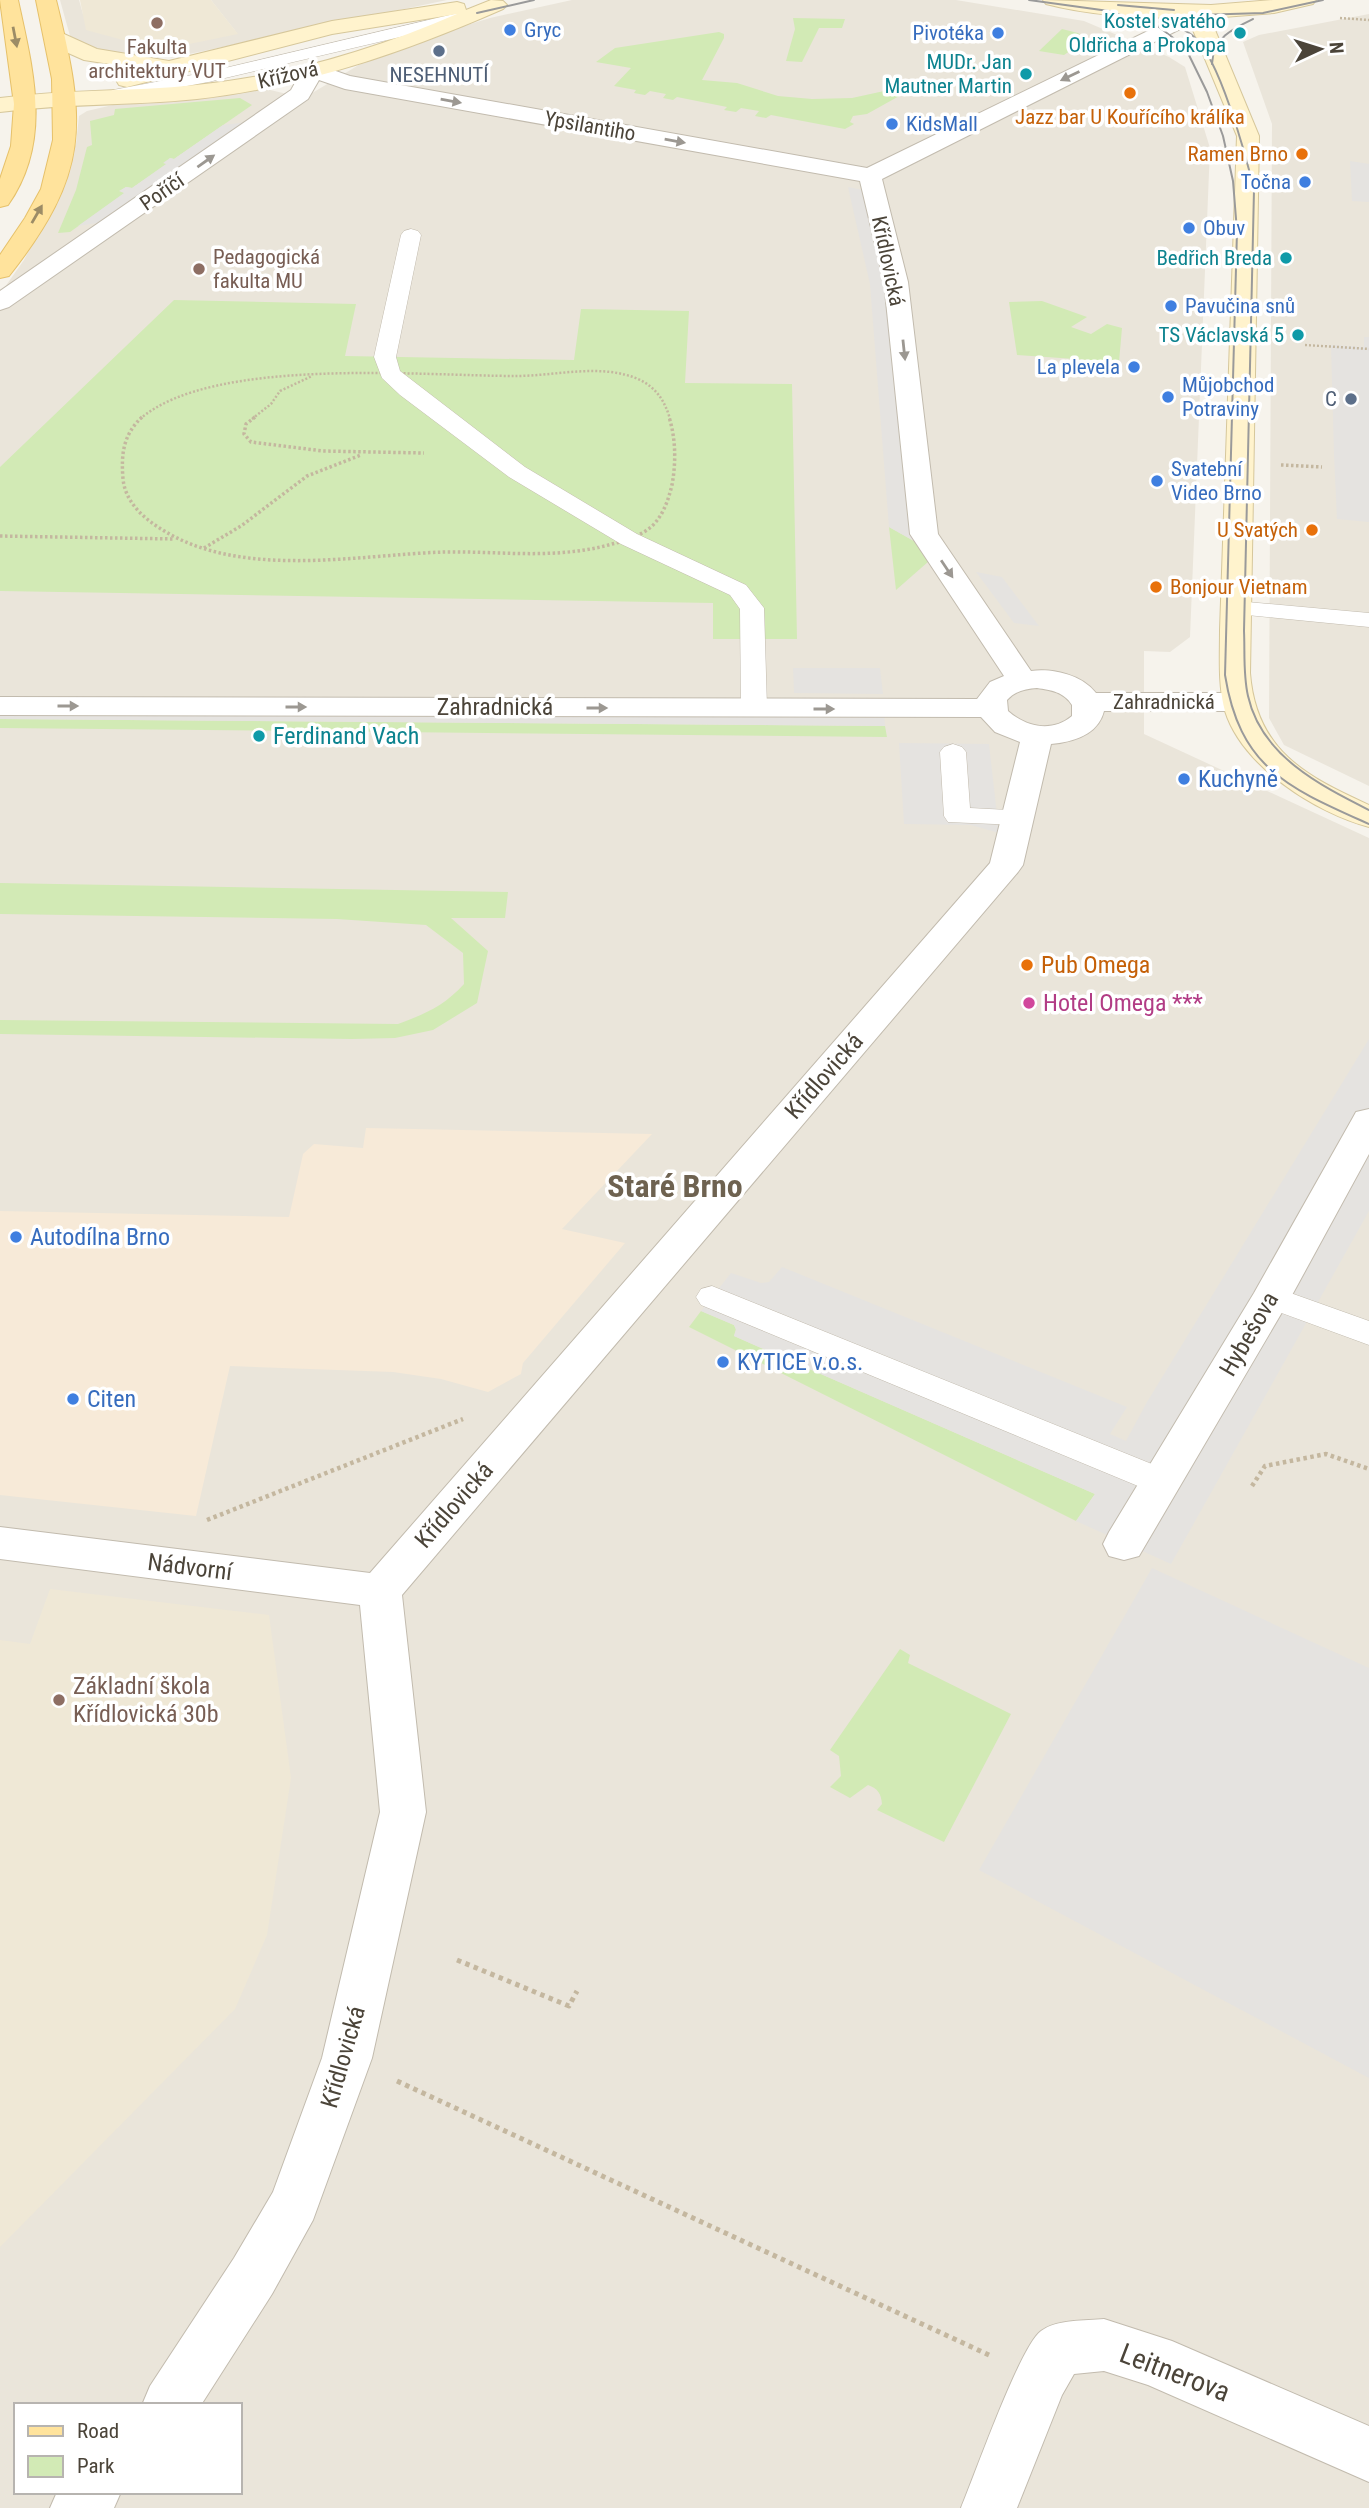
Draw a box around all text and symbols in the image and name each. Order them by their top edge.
place label: Kostel svatého Oldřicha a Prokopa [1069,9,1226,57]
north arrow [1285,14,1355,84]
marker: Fakulta architektury VUT [149,15,165,31]
place label: Gryc [524,18,561,42]
place label: Pivotéka [913,21,984,45]
marker: Gryc [502,22,518,38]
marker: Pivotéka [990,25,1006,41]
marker: Kostel svatého Oldřicha a Prokopa [1232,25,1248,41]
one-way arrow [10,26,21,48]
place label: Fakulta architektury VUT [88,35,226,83]
text: N [1325,41,1348,54]
marker: NESEHNUTÍ [431,43,447,59]
place label: MUDr. Jan Mautner Martin [884,50,1012,98]
street label: Křížová [256,56,320,94]
place label: NESEHNUTÍ [390,63,489,87]
marker: MUDr. Jan Mautner Martin [1018,66,1034,82]
one-way arrow [1060,71,1080,82]
marker: Jazz bar U Kouřícího králíka [1122,85,1138,101]
one-way arrow [440,96,462,107]
place label: Jazz bar U Kouřícího králíka [1015,105,1245,129]
street label: Ypsilantiho [543,106,637,146]
place label: KidsMall [906,112,978,136]
marker: KidsMall [884,116,900,132]
one-way arrow [664,136,686,147]
place label: Ramen Brno [1188,142,1288,166]
marker: Ramen Brno [1294,146,1310,162]
one-way arrow [197,154,215,168]
street label: Poříčí [135,168,189,216]
place label: Točna [1241,170,1291,194]
marker: Točna [1297,174,1313,190]
one-way arrow [31,205,43,224]
street label: Křídlovická [867,214,909,308]
place label: Obuv [1203,216,1245,240]
marker: Obuv [1181,220,1197,236]
place label: Pedagogická fakulta MU [213,245,320,293]
place label: Bedřich Breda [1156,246,1272,270]
marker: Bedřich Breda [1278,250,1294,266]
marker: Pedagogická fakulta MU [191,261,207,277]
place label: Pavučina snů [1185,294,1295,318]
marker: Pavučina snů [1163,298,1179,314]
place label: TS Václavská 5 [1158,323,1284,347]
marker: TS Václavská 5 [1290,327,1306,343]
one-way arrow [898,339,909,361]
place label: La plevela [1037,355,1120,379]
marker: La plevela [1126,359,1142,375]
place label: Můjobchod Potraviny [1182,373,1274,421]
place label: C [1325,387,1337,411]
marker: Můjobchod Potraviny [1160,389,1176,405]
marker: C [1343,391,1359,407]
place label: Svatební Video Brno [1171,457,1262,505]
marker: Svatební Video Brno [1149,473,1165,489]
place label: U Svatých [1217,518,1298,542]
marker: U Svatých [1304,522,1320,538]
one-way arrow [940,560,954,578]
place label: Bonjour Vietnam [1170,575,1307,599]
marker: Bonjour Vietnam [1148,579,1164,595]
street label: Zahradnická [1113,690,1215,714]
street label: Zahradnická [437,693,553,721]
one-way arrow [57,700,79,712]
one-way arrow [285,701,307,713]
one-way arrow [586,702,608,714]
one-way arrow [813,703,835,715]
place label: Ferdinand Vach [273,722,419,750]
marker: Ferdinand Vach [251,728,267,744]
place label: Kuchyně [1198,765,1278,793]
marker: Kuchyně [1176,771,1192,787]
place label: Pub Omega [1041,951,1150,979]
marker: Pub Omega [1019,957,1035,973]
place label: Hotel Omega *** [1043,989,1204,1017]
marker: Hotel Omega *** [1021,995,1037,1011]
street label: Křídlovická [779,1027,869,1125]
district label: Staré Brno [607,1167,743,1205]
place label: Autodílna Brno [30,1223,170,1251]
marker: Autodílna Brno [8,1229,24,1245]
street label: Hybešova [1214,1287,1284,1381]
place label: KYTICE v.o.s. [737,1348,863,1376]
marker: KYTICE v.o.s. [715,1354,731,1370]
place label: Citen [87,1385,136,1413]
marker: Citen [65,1391,81,1407]
street label: Křídlovická [409,1456,499,1554]
street label: Nádvorní [146,1548,235,1586]
place label: Základní škola Křídlovická 30b [73,1672,219,1728]
marker: Základní škola Křídlovická 30b [51,1692,67,1708]
street label: Křídlovická [315,2003,371,2111]
street label: Leitnerova [1115,2336,1234,2409]
legend [14,2403,242,2494]
text: Road [77,2419,119,2443]
text: Park [77,2454,115,2478]

